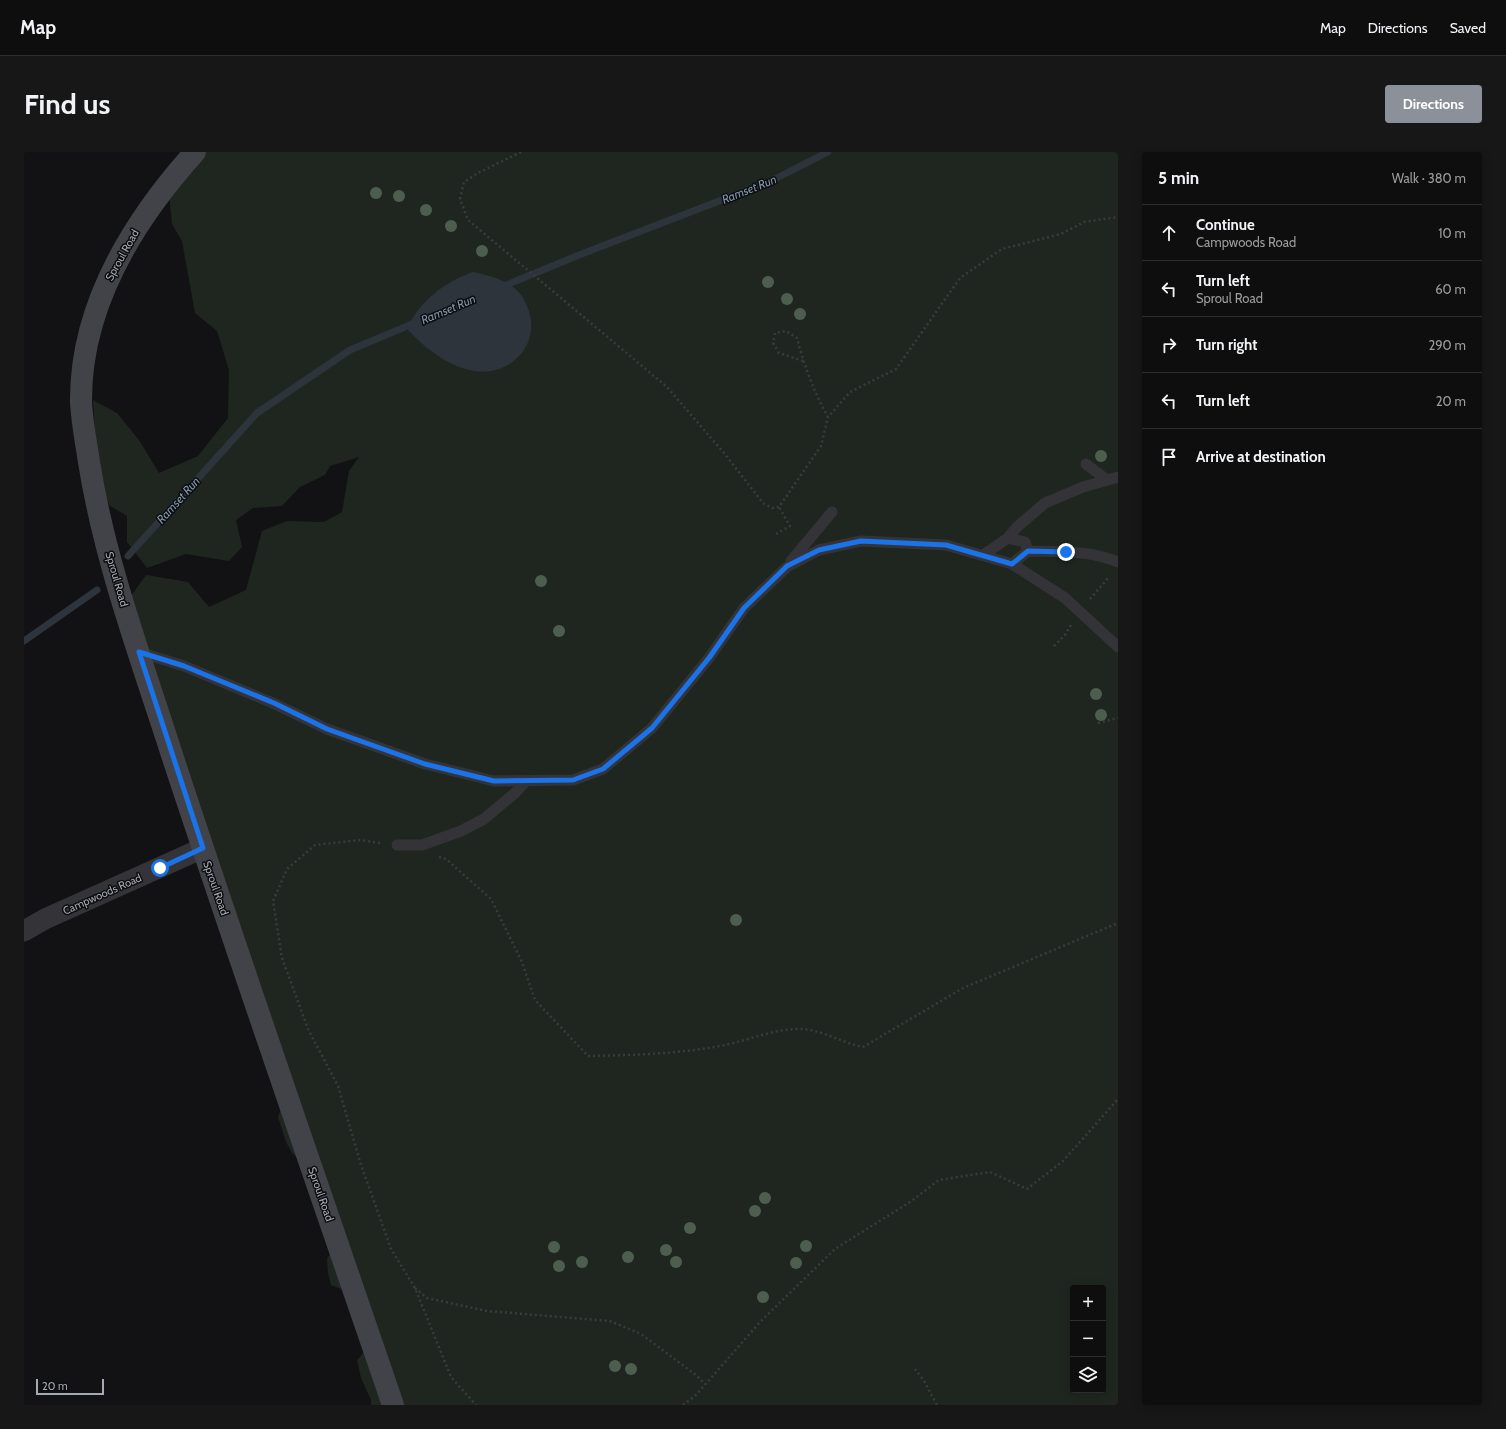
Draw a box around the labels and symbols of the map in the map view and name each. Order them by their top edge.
water label: Ramset Run [719,171,779,207]
street label: Sproul Road [102,227,142,283]
water label: Ramset Run [418,291,478,327]
water label: Ramset Run [153,474,203,526]
route end [1057,543,1075,561]
street label: Sproul Road [102,550,132,608]
route start [151,859,169,877]
street label: Sproul Road [200,859,232,917]
street label: Campwoods Road [60,870,144,918]
street label: Sproul Road [305,1165,337,1223]
scale bar [36,1377,104,1396]

